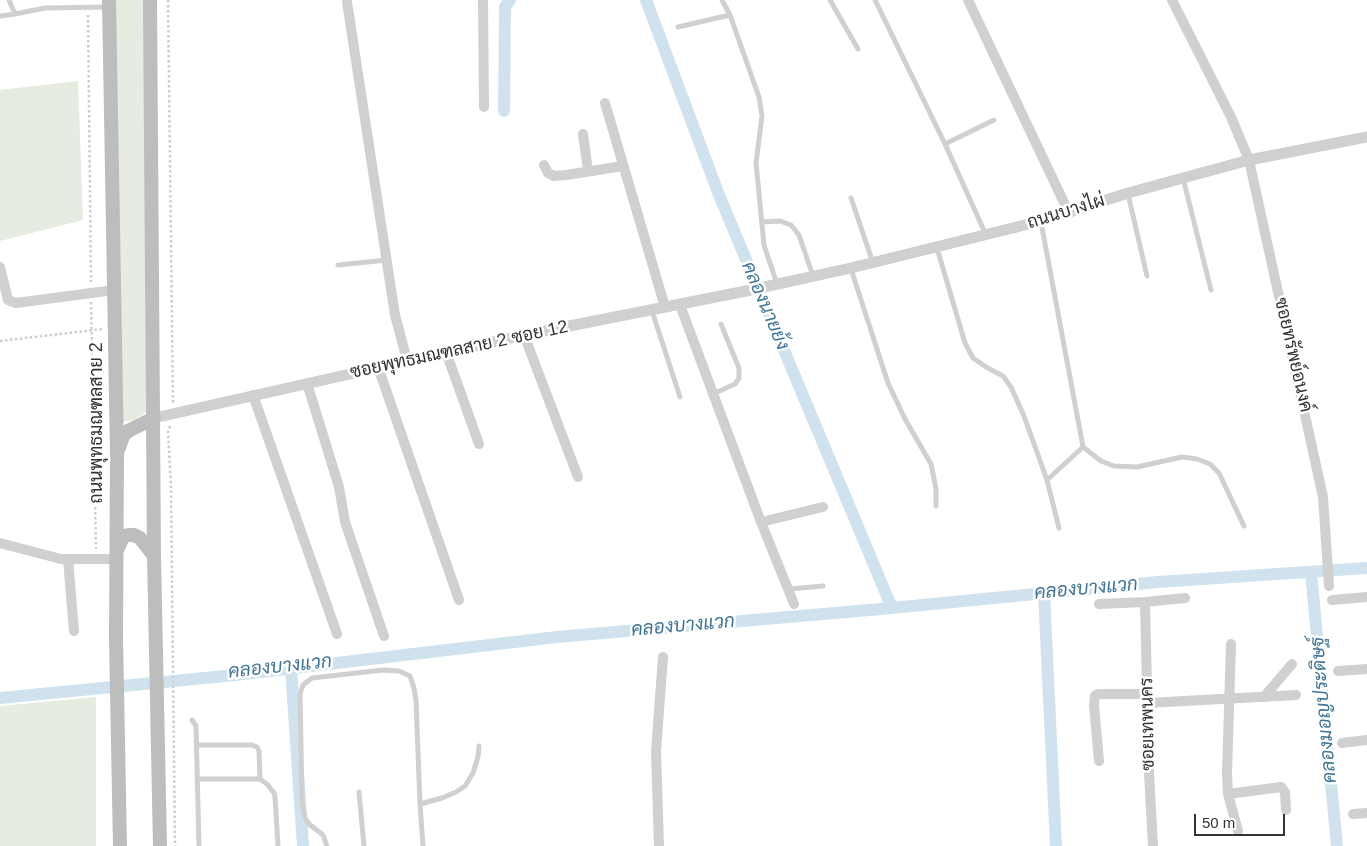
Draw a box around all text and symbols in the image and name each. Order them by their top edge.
street label: ถนนบางไผ่ [1025,190,1107,234]
water label: คลองนายย้ง [736,258,794,354]
street label: ซอยทรัพย์อนงค์ [1269,296,1317,414]
street label: ซอยพุทธมณฑลสาย 2 ซอย 12 [348,316,570,384]
street label: ถนนพุทธมณฑลสาย 2 [86,342,108,504]
water label: คลองบางแวก [1033,573,1139,605]
water label: คลองบางแวก [630,610,736,642]
water label: คลองมอญประดิษฐ์ [1306,636,1342,784]
water label: คลองบางแวก [227,650,333,684]
street label: ซอยเทพนคร [1136,677,1160,771]
scale bar [1197,804,1288,836]
text: 50 m [1202,814,1235,831]

